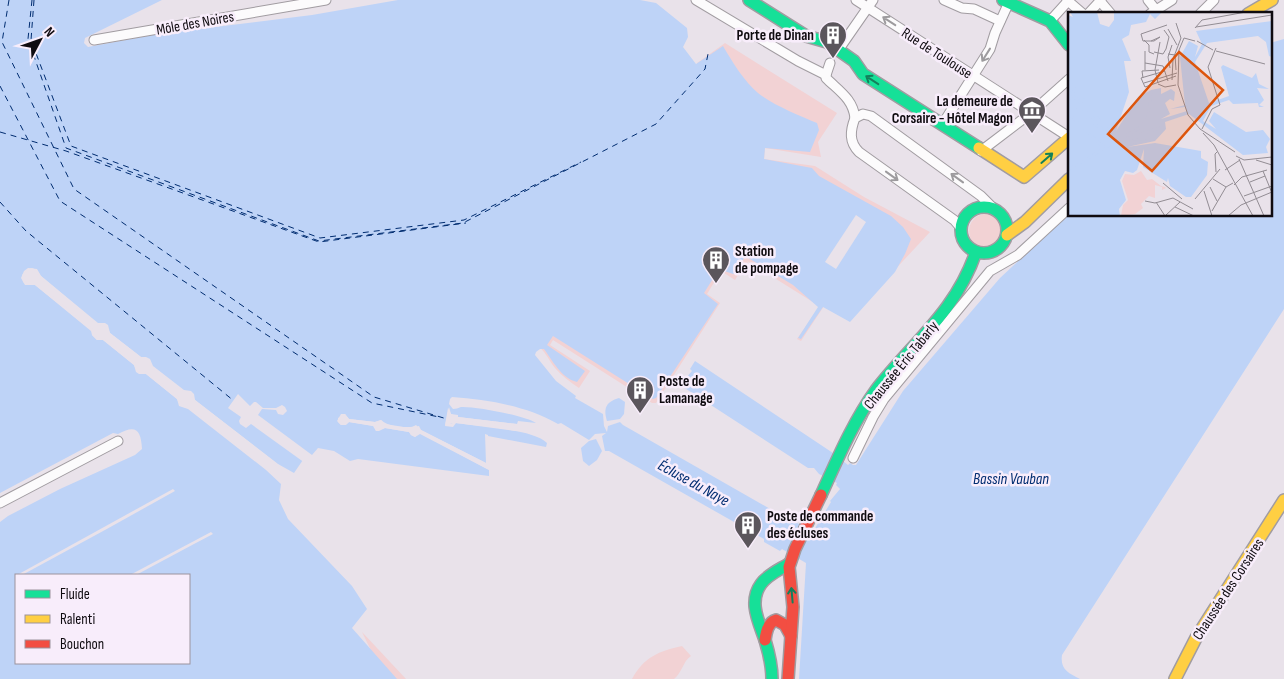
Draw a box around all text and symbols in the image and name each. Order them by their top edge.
street label: Môle des Noires [155,7,235,40]
inset map [1068,12,1272,216]
north arrow [15,15,65,65]
one-way arrow [882,16,896,26]
building icon: Porte de Dinan [818,20,848,59]
text: N [41,23,58,40]
street label: Rue de Toulouse [898,24,976,83]
place label: Porte de Dinan [737,26,814,45]
one-way arrow [981,48,991,62]
one-way arrow [865,74,879,84]
place label: La demeure de Corsaire - Hôtel Magon [892,92,1013,128]
museum icon: La demeure de Corsaire - Hôtel Magon [1017,95,1047,134]
one-way arrow [1040,152,1053,164]
one-way arrow [885,170,898,181]
one-way arrow [950,173,964,183]
place label: Station de pompage [735,242,799,278]
building icon: Station de pompage [701,245,731,284]
street label: Chaussée Éric Tabarly [860,317,943,413]
place label: Poste de Lamanage [659,372,713,408]
building icon: Poste de Lamanage [625,375,655,414]
water label: Écluse du Naye [654,456,732,511]
water label: Bassin Vauban [973,470,1049,489]
place label: Poste de commande des écluses [767,507,873,543]
building icon: Poste de commande des écluses [733,510,763,549]
street label: Chaussée des Corsaires [1188,535,1268,644]
legend [15,574,190,664]
text: Fluide [60,585,90,604]
one-way arrow [787,588,796,604]
text: Ralenti [60,610,95,629]
text: Bouchon [60,635,104,654]

